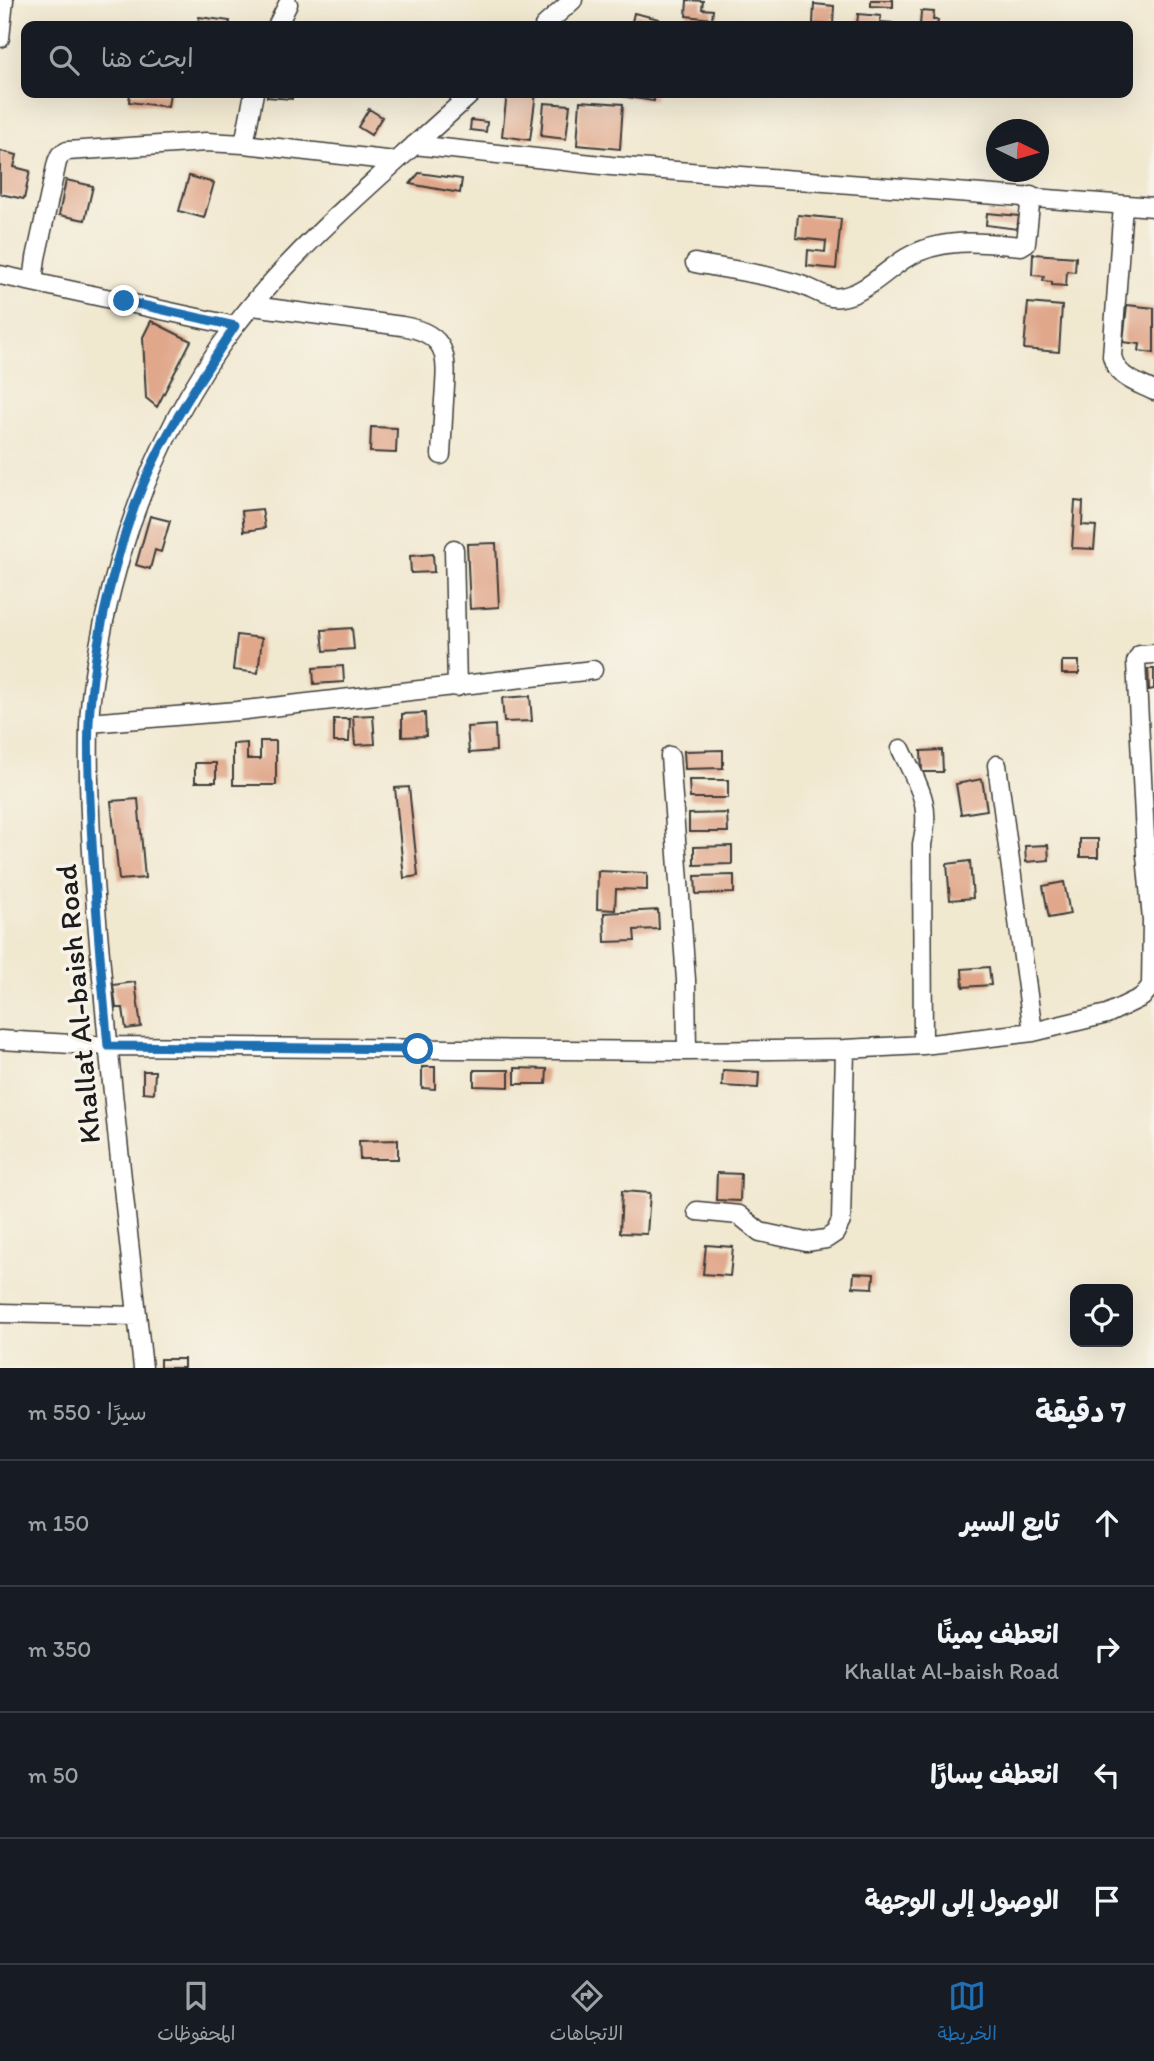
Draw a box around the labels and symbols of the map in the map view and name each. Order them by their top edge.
north arrow [986,119,1049,182]
route end [108,285,139,316]
street label: Khallat Al-baish Road [47,863,108,1145]
route start [402,1033,433,1064]

